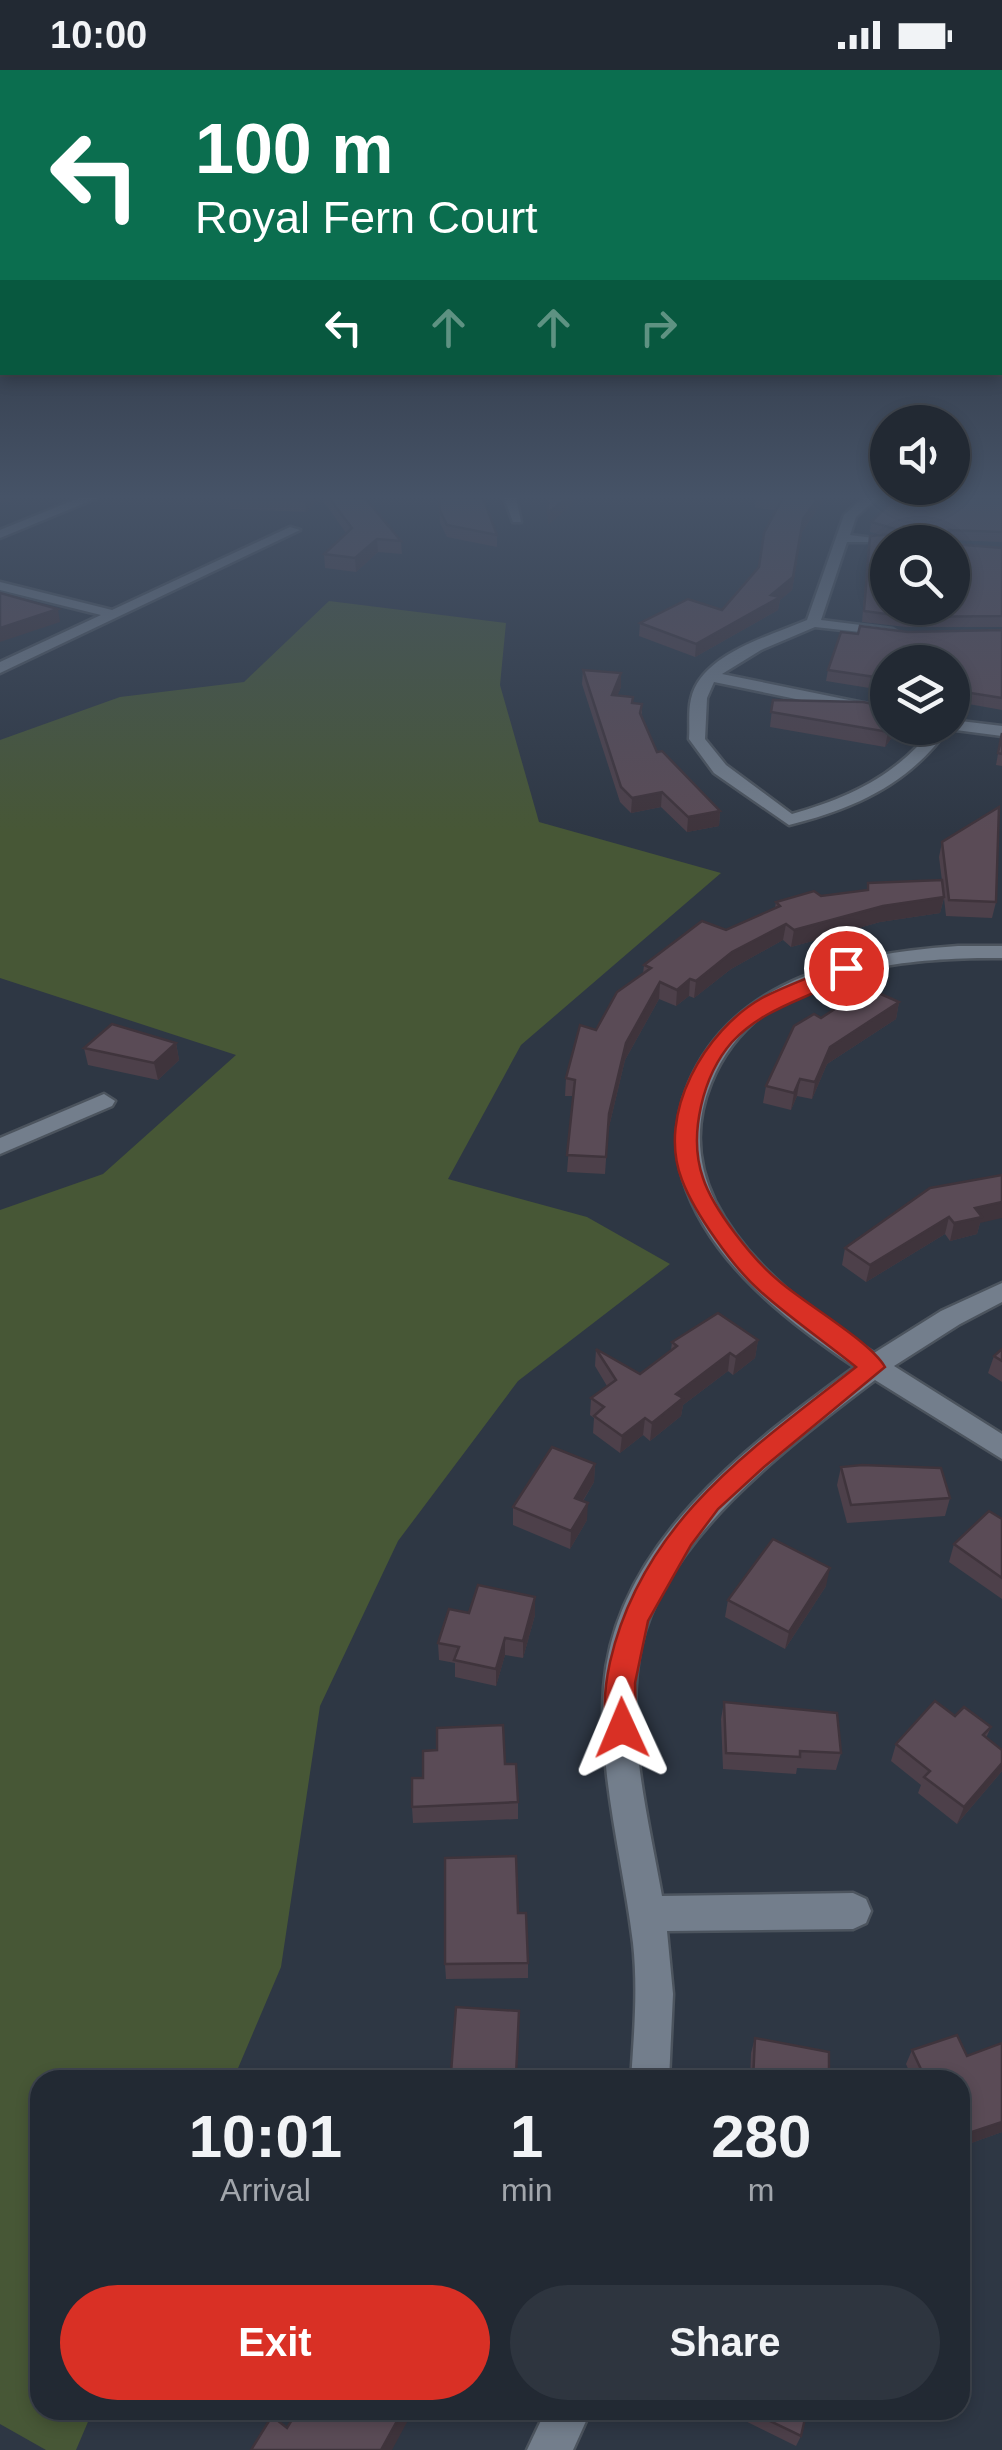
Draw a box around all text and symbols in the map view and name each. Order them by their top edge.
text: 10:00 [50,14,147,56]
icon: left [30,110,160,240]
text: 100 m [195,110,393,188]
text: Royal Fern Court [195,192,538,243]
icon: left [316,300,371,355]
icon: ahead [421,300,476,355]
icon: ahead [526,300,581,355]
icon: right [631,300,686,355]
map controls [870,405,970,745]
button: sound [870,405,970,505]
button: search [870,525,970,625]
button: layers [870,645,970,745]
pin [804,926,889,1011]
icon: arrive [819,941,874,996]
position arrow [570,1676,674,1780]
text: 10:01 [189,2103,342,2170]
text: 1 [510,2103,543,2170]
text: 280 [711,2103,811,2170]
text: Arrival [220,2172,311,2208]
text: min [501,2172,552,2208]
text: m [748,2172,775,2208]
button: Exit [60,2285,490,2400]
button: Share [510,2285,940,2400]

